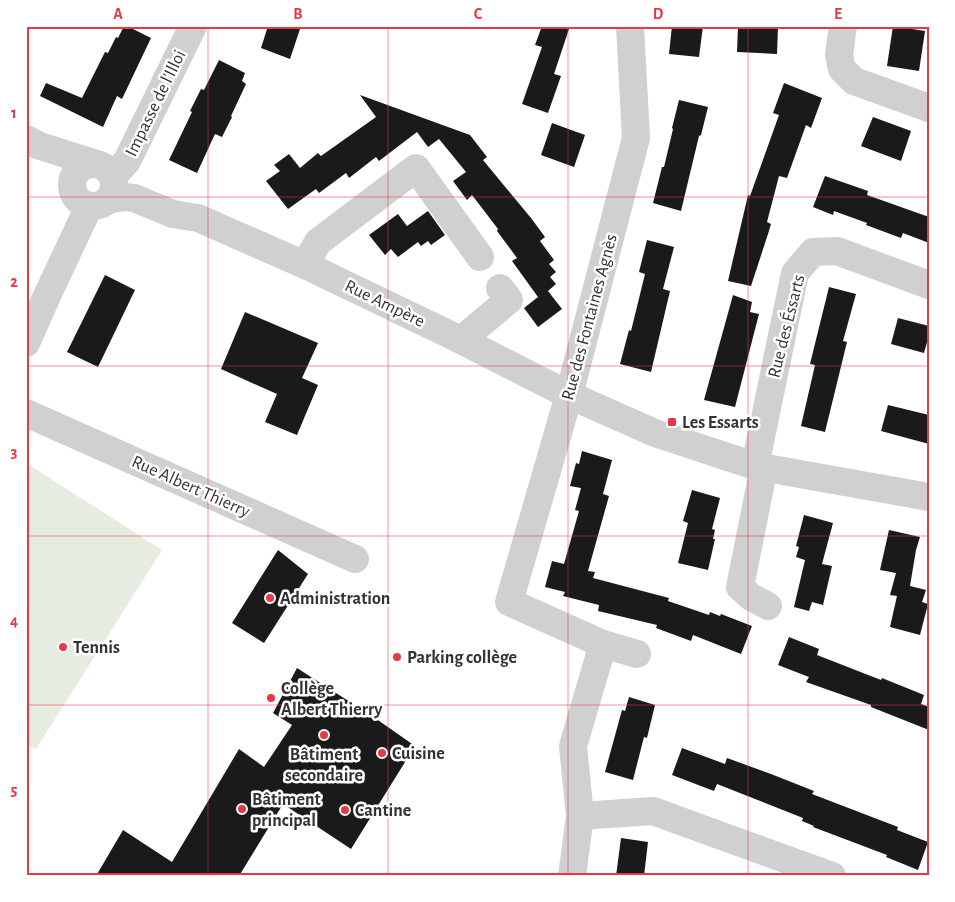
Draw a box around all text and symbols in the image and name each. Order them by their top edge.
text: A [113,6,123,22]
text: B [293,6,303,22]
text: C [474,6,483,22]
text: D [653,6,664,22]
text: E [834,6,842,22]
street label: Impasse de l'Illoi [122,47,189,160]
text: 1 [11,105,17,121]
street label: Rue des Fontaines Agnès [559,232,621,402]
street label: Rue des Éssarts [763,272,808,380]
text: 2 [10,274,18,290]
street label: Rue Ampère [342,277,427,331]
place label: Les Essarts [682,414,759,432]
marker: Les Essarts [666,416,678,428]
text: 3 [11,444,18,460]
street label: Rue Albert Thierry [129,453,253,521]
place label: Administration [280,590,390,608]
marker: Administration [264,592,276,604]
text: 4 [10,613,18,629]
place label: Tennis [73,639,120,657]
marker: Tennis [57,641,69,653]
place label: Parking collège [407,649,517,667]
marker: Parking collège [391,651,403,663]
place label: Collège Albert Thierry [281,680,383,719]
marker: Collège Albert Thierry [265,692,277,704]
marker: Bâtiment secondaire [318,729,330,741]
place label: Cuisine [392,745,445,763]
place label: Bâtiment secondaire [285,746,363,785]
marker: Cuisine [376,747,388,759]
text: 5 [11,782,18,798]
place label: Bâtiment principal [252,791,321,830]
place label: Cantine [355,802,411,820]
marker: Bâtiment principal [236,803,248,815]
marker: Cantine [339,804,351,816]

